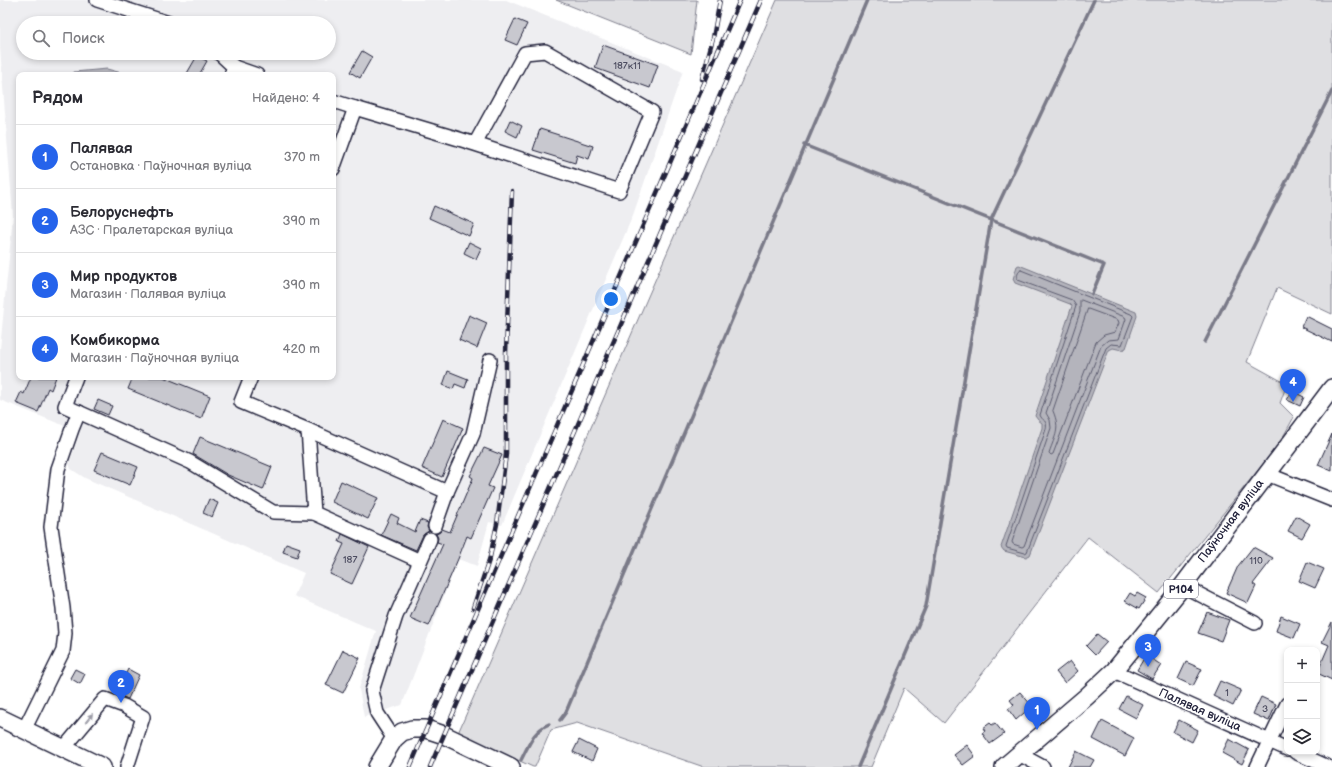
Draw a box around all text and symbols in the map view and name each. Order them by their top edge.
search box [16,16,336,60]
icon: search [30,27,52,49]
text: Поиск [62,29,105,48]
house number: 187к11 [613,60,641,72]
text: Рядом [32,88,83,108]
text: Найдено: 4 [252,90,320,106]
text: Палявая [70,139,133,158]
text: 1 [42,149,48,165]
text: 370 m [284,149,320,165]
text: Остановка · Паўночная вуліца [70,158,252,174]
text: Белоруснефть [70,203,173,222]
text: 2 [41,213,49,229]
text: 390 m [283,213,320,229]
text: АЗС · Пралетарская вуліца [70,222,233,238]
text: Мир продуктов [70,267,177,286]
text: 3 [41,277,49,293]
text: 390 m [283,277,320,293]
text: Магазин · Палявая вуліца [70,286,226,302]
your location [601,289,621,309]
text: Комбикорма [70,331,159,350]
text: 4 [41,341,49,357]
text: 420 m [282,341,320,357]
text: Магазин · Паўночная вуліца [70,350,239,366]
pin: 4 [1280,369,1306,402]
street label: Паўночная вуліца [1195,476,1267,566]
house number: 187 [343,554,357,566]
house number: 110 [1249,555,1263,567]
road number: Р104 [1164,580,1198,598]
pin: 3 [1135,634,1161,667]
map controls [1284,647,1320,755]
button: + [1284,647,1320,683]
pin: 2 [108,670,134,703]
button: − [1284,683,1320,719]
street label: Палявая вуліца [1156,685,1244,735]
house number: 1 [1225,687,1229,699]
pin: 1 [1024,697,1050,730]
house number: 3 [1262,703,1268,715]
one-way arrow [85,713,94,724]
button: layers [1284,719,1320,755]

